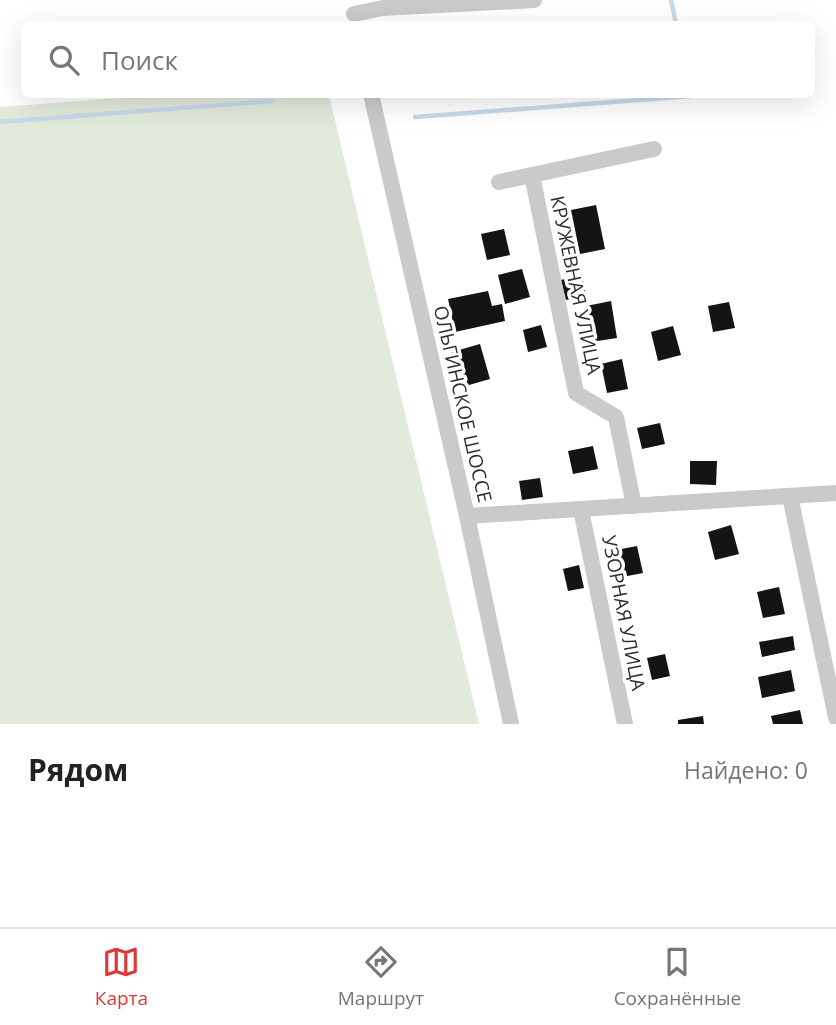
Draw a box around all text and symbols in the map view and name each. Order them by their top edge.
search box [21,21,815,98]
icon: search [45,41,83,79]
text: Поиск [101,42,178,78]
street label: КРУЖЕВНАЯ УЛИЦА [544,193,608,377]
street label: ОЛЬГИНСКОЕ ШОССЕ [428,303,498,505]
street label: УЗОРНАЯ УЛИЦА [596,533,652,693]
text: Рядом [28,749,128,790]
text: Найдено: 0 [684,754,808,786]
tab: Карта [95,943,148,1011]
tab: Маршрут [338,943,424,1011]
tab: Сохранённые [614,943,741,1011]

